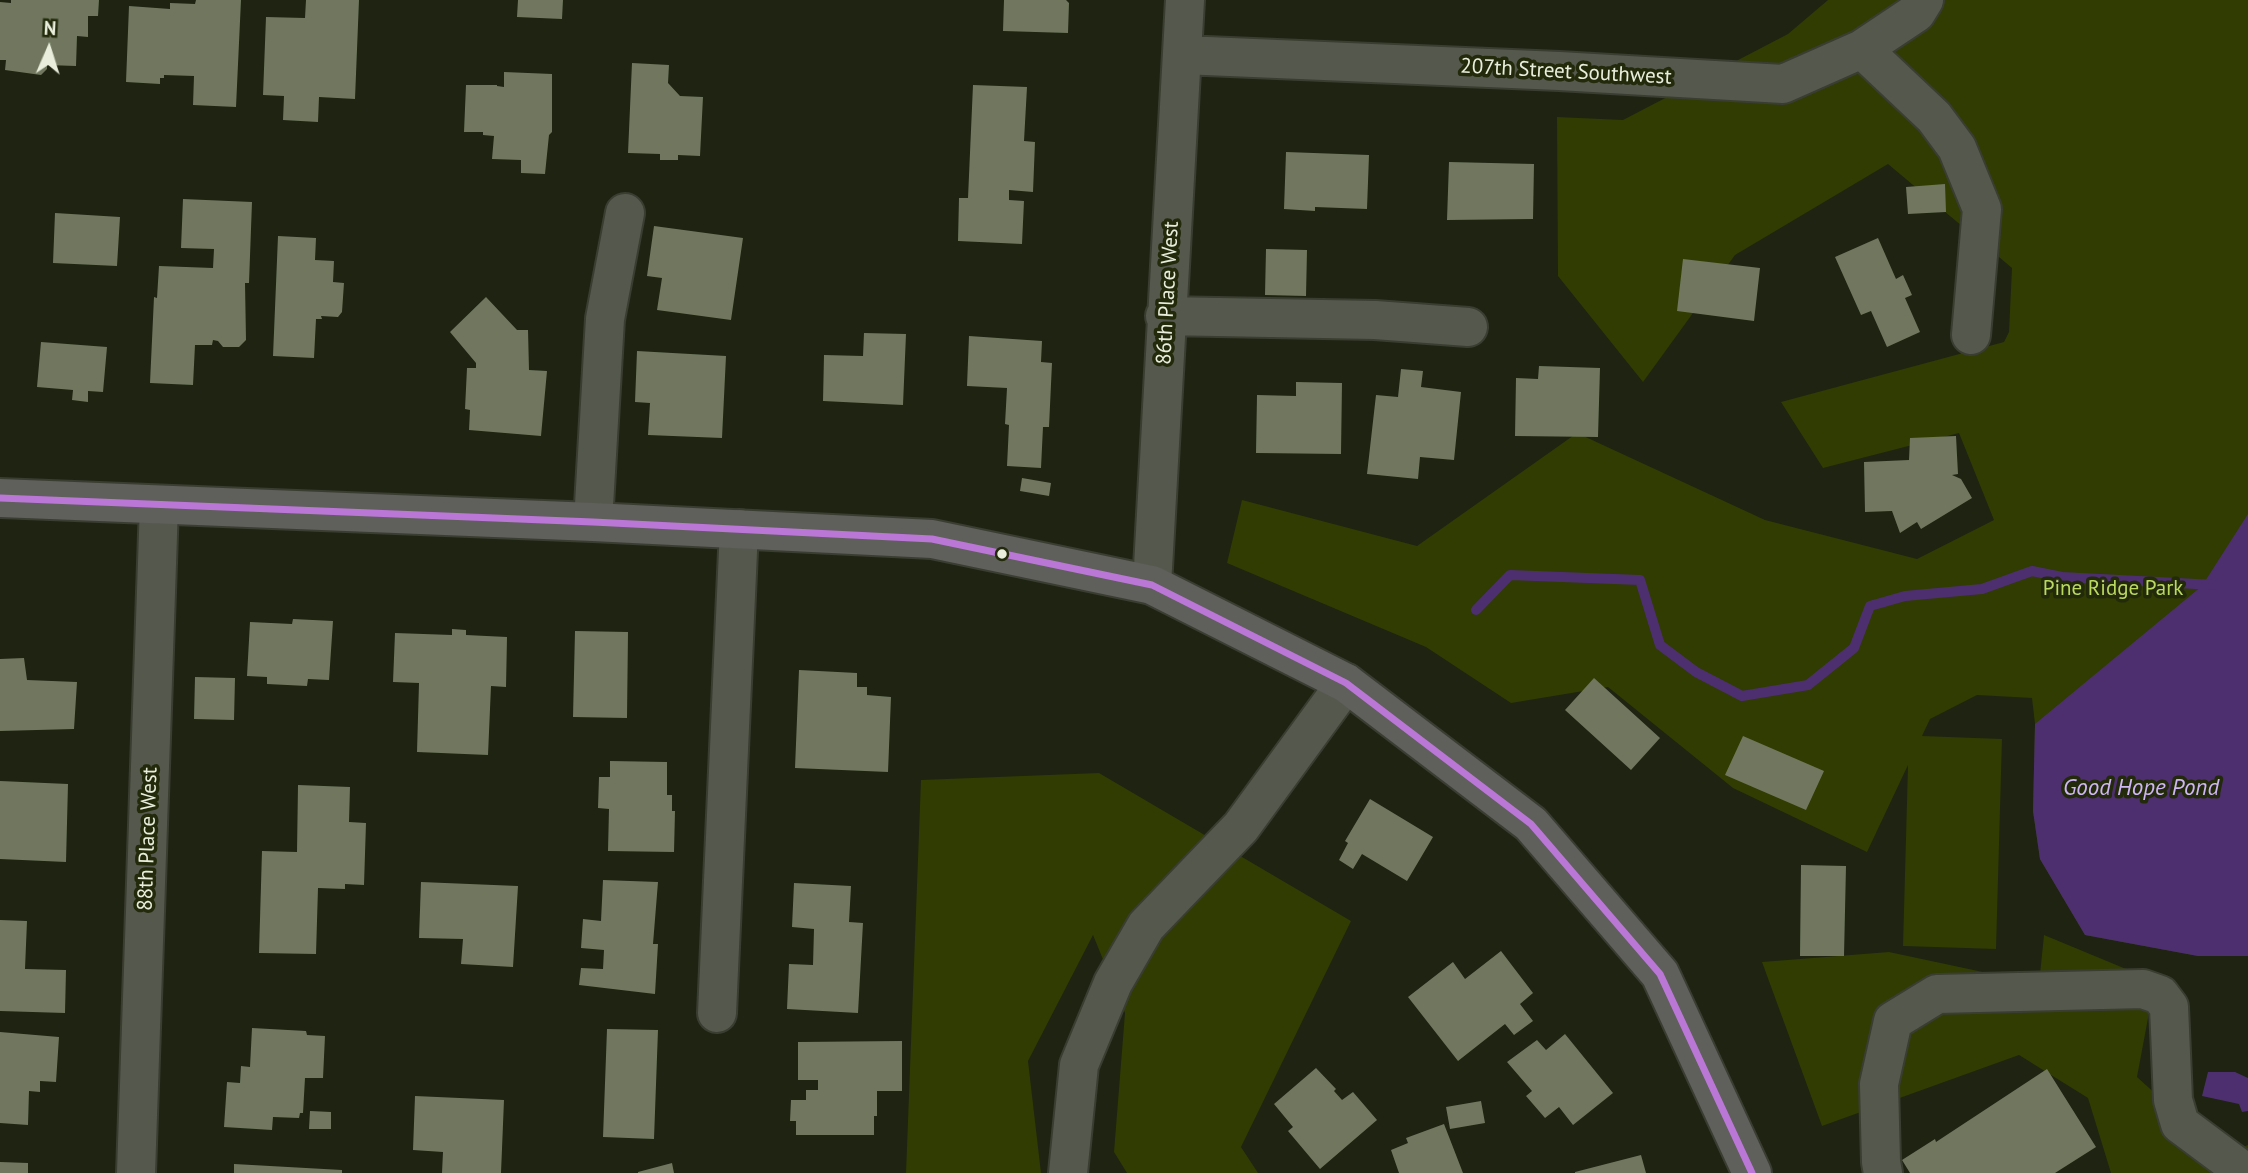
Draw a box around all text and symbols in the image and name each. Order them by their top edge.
north arrow [14,14,84,84]
text: N [43,16,57,40]
street label: 207th Street Southwest [1460,54,1672,90]
street label: 86th Place West [1152,221,1184,365]
unlabelled marker [995,547,1009,561]
park label: Pine Ridge Park [2043,576,2183,602]
street label: 88th Place West [133,767,163,911]
water label: Good Hope Pond [2063,774,2219,802]

